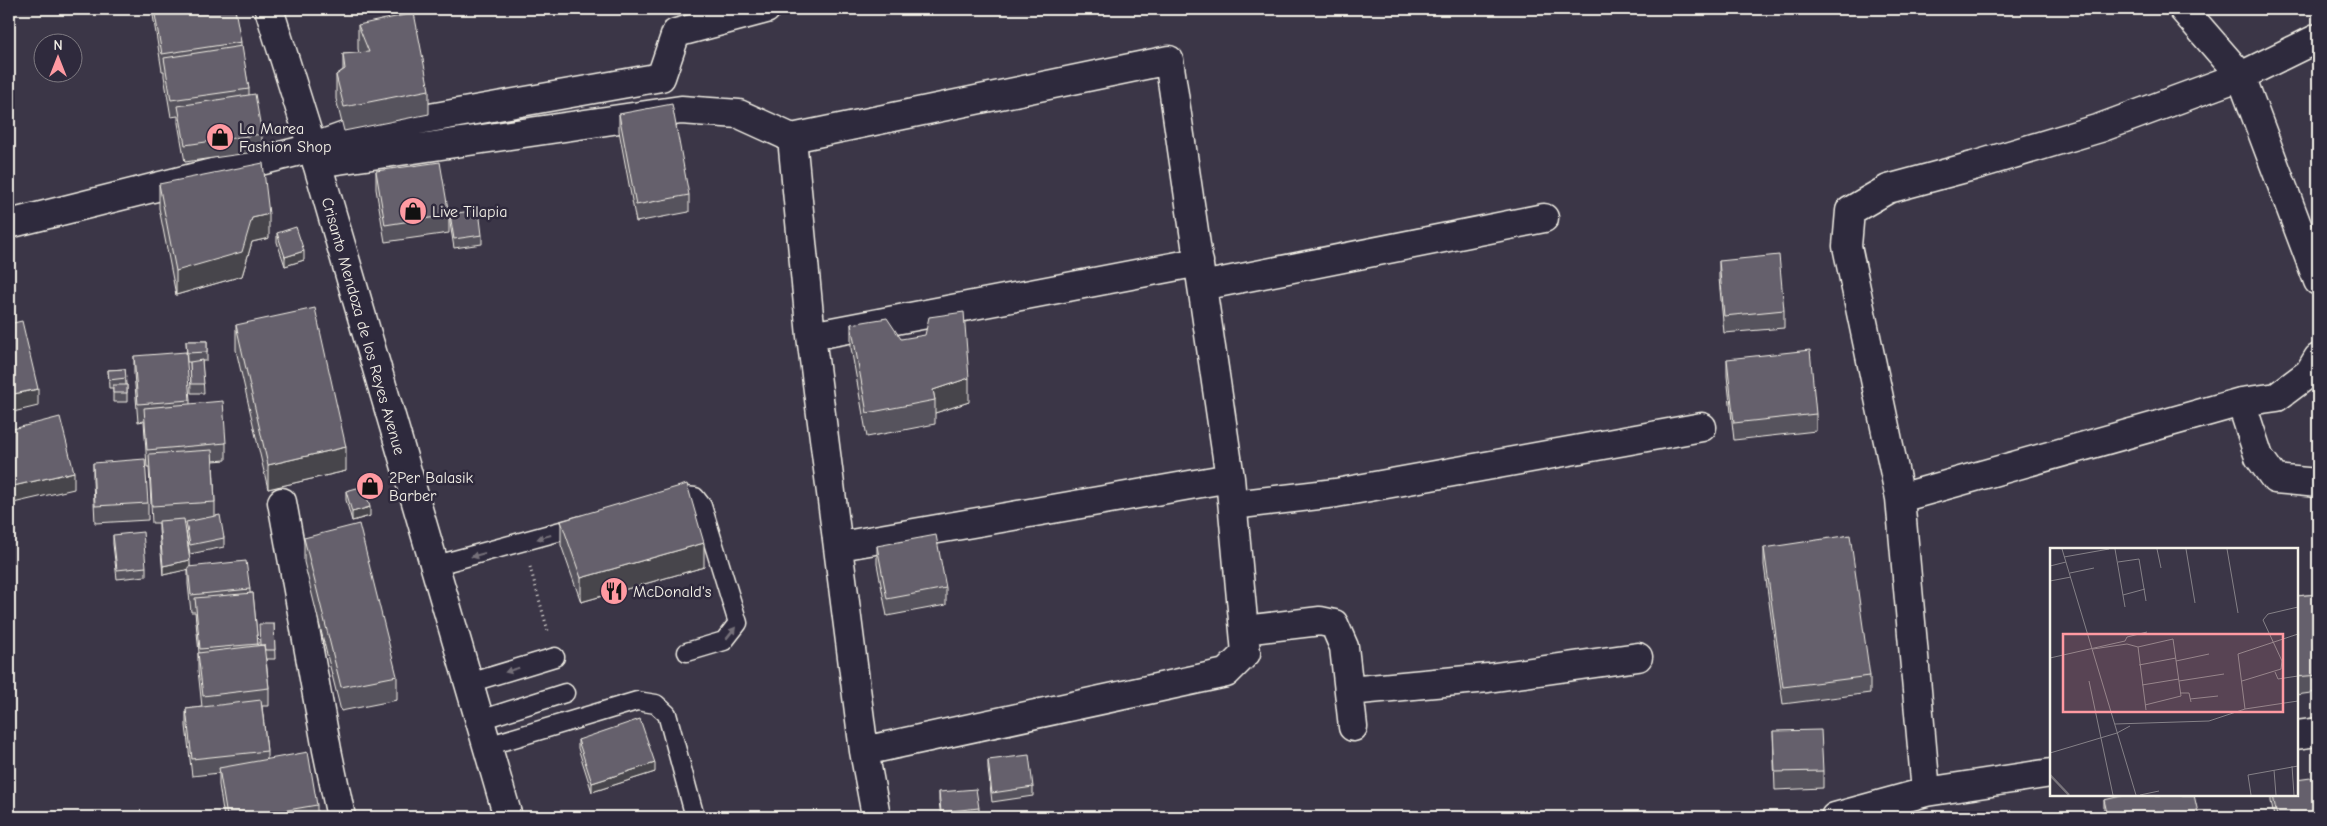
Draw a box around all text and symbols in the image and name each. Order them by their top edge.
north arrow [32,32,82,82]
text: N [53,37,63,54]
place label: La Marea Fashion Shop [239,120,331,156]
shop icon: La Marea Fashion Shop [205,122,235,152]
street label: Crisanto Mendoza de los Reyes Avenue [318,195,408,457]
shop icon: Live Tilapia [398,196,428,226]
place label: Live Tilapia [432,203,508,221]
place label: 2Per Balasik Barber [389,469,474,505]
shop icon: 2Per Balasik Barber [355,471,385,501]
one-way arrow [536,533,551,541]
inset map [2050,548,2297,796]
one-way arrow [471,551,486,559]
restaurant icon: McDonald's [599,576,629,606]
place label: McDonald's [633,583,712,601]
one-way arrow [725,626,736,639]
one-way arrow [504,667,519,675]

